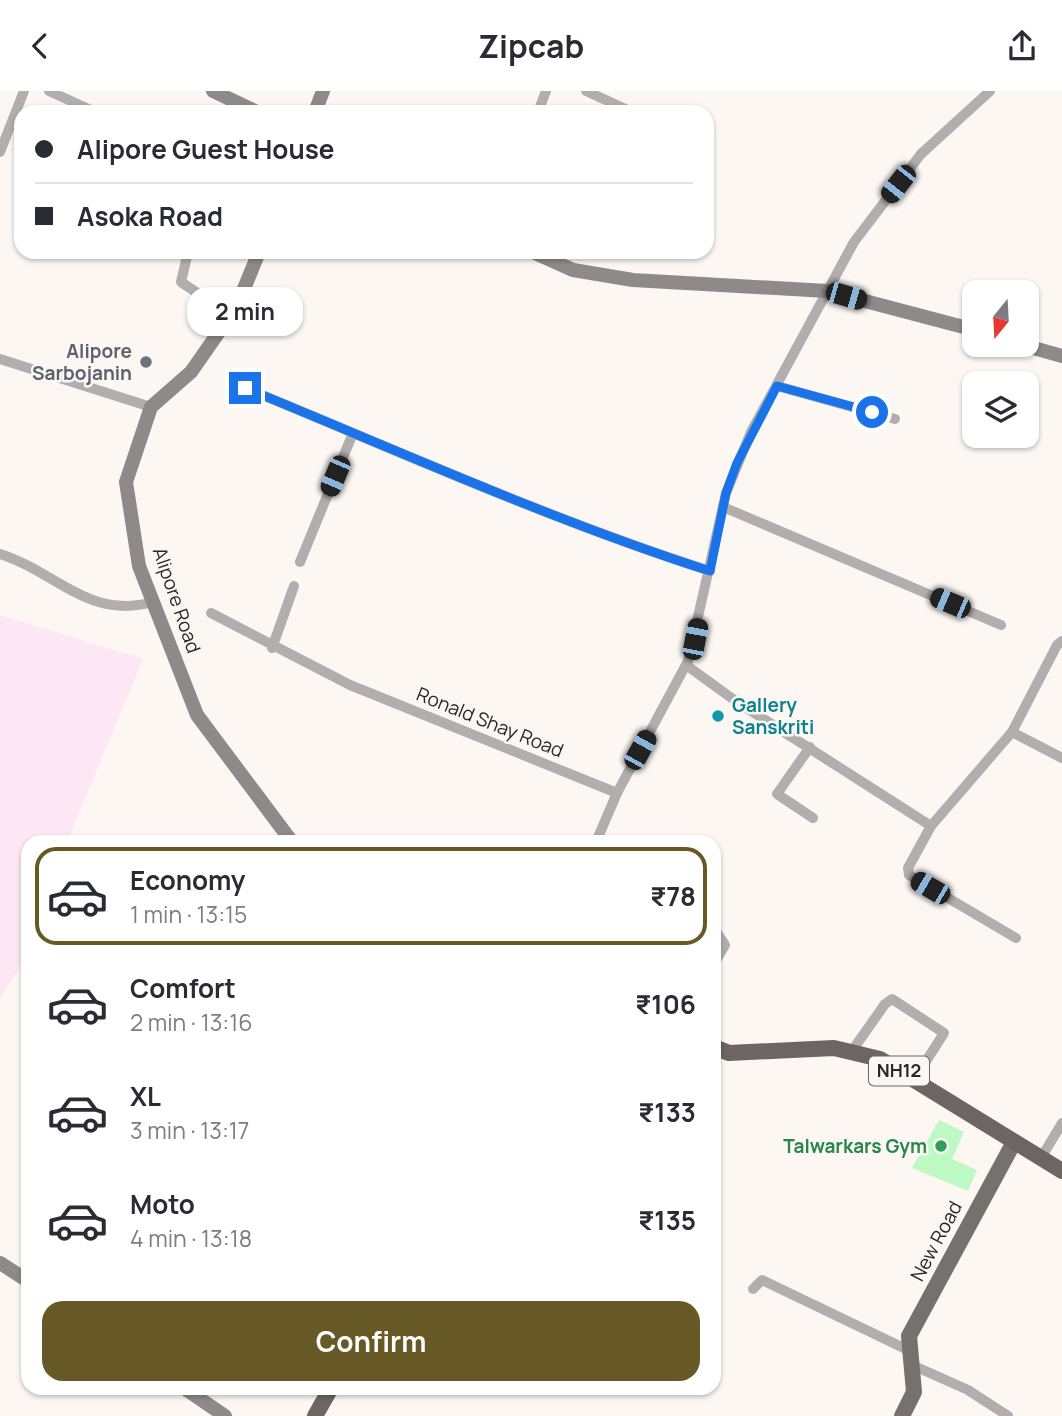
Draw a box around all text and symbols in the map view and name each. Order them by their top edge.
text: Zipcab [478,24,584,68]
icon: back [21,27,59,65]
icon: share [1003,27,1041,65]
text: Alipore Guest House [77,131,334,167]
car [877,161,920,207]
text: Asoka Road [77,198,223,234]
car [823,280,870,312]
north arrow [962,280,1040,357]
map controls [962,280,1039,448]
callout: 2 min [187,287,303,335]
text: 2 min [215,295,275,327]
place label: Alipore Sarbojanin [32,338,132,386]
marker: Alipore Sarbojanin [138,354,154,370]
button: layers [962,371,1039,448]
route end [229,372,261,404]
route start [856,396,888,428]
car [318,453,353,499]
street label: Alipore Road [147,544,207,656]
car [927,585,974,621]
car [681,616,710,662]
street label: Ronald Shay Road [413,681,567,763]
place label: Gallery Sanskriti [732,692,814,740]
marker: Gallery Sanskriti [710,708,726,724]
car [621,727,660,773]
text: Economy [130,862,245,898]
icon: car [46,865,109,928]
car [907,868,954,908]
text: ₹78 [650,878,696,914]
text: 1 min · 13:15 [130,898,247,930]
text: Comfort [130,970,236,1006]
icon: car [46,973,109,1036]
text: ₹106 [635,986,696,1022]
text: 2 min · 13:16 [130,1006,252,1038]
road number: NH12 [869,1056,929,1086]
text: XL [130,1078,161,1114]
icon: car [46,1081,109,1144]
text: ₹133 [638,1094,696,1130]
text: 3 min · 13:17 [130,1114,249,1146]
place label: Talwarkars Gym [783,1133,927,1159]
marker: Talwarkars Gym [933,1138,949,1154]
text: Moto [130,1186,195,1222]
icon: car [46,1189,109,1252]
street label: New Road [904,1196,968,1286]
text: ₹135 [638,1202,696,1238]
text: 4 min · 13:18 [130,1222,252,1254]
button: Confirm [42,1301,700,1381]

